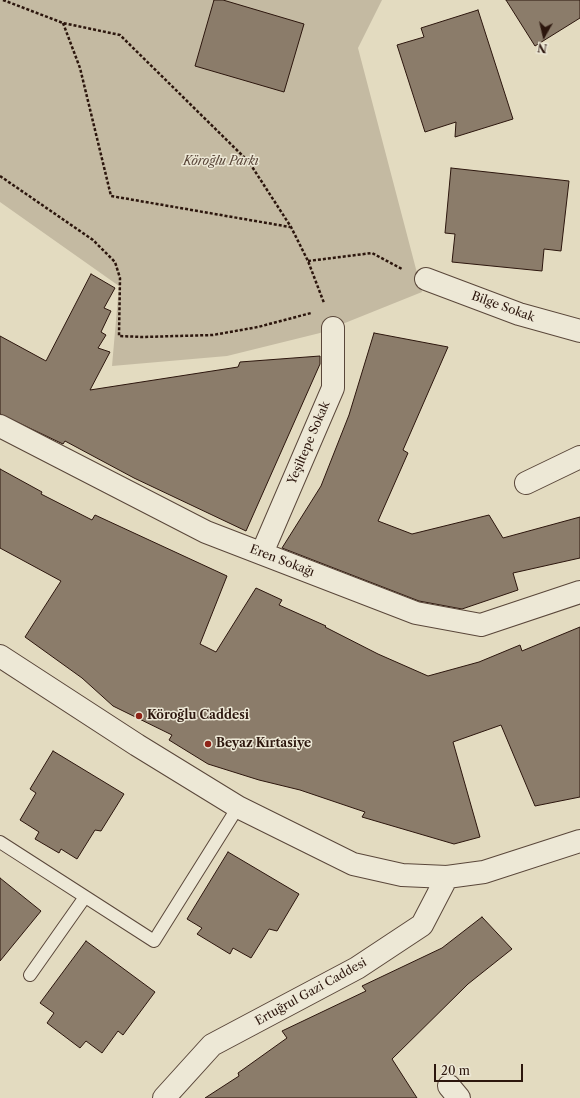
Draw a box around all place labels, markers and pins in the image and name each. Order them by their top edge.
place label: Köroğlu Caddesi [147,709,249,723]
marker: Köroğlu Caddesi [134,711,144,721]
place label: Beyaz Kırtasiye [216,737,311,751]
marker: Beyaz Kırtasiye [203,739,213,749]

